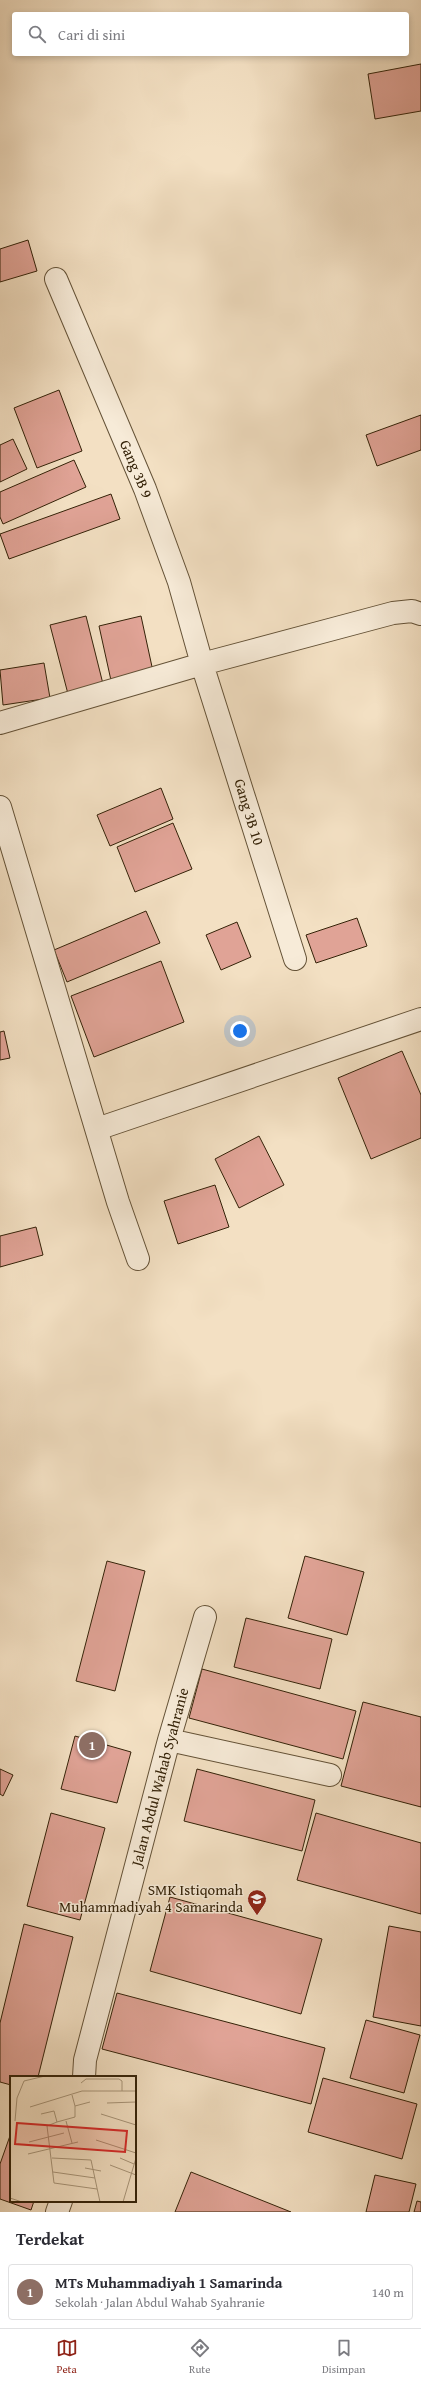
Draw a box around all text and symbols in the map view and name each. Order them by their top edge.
search box [12,12,409,56]
icon: search [26,23,48,45]
text: Cari di sini [58,24,125,45]
street label: Gang 3B 9 [115,436,158,501]
street label: Gang 3B 10 [229,776,270,848]
your location [230,1021,250,1041]
street label: Jalan Abdul Wahab Syahranie [125,1685,193,1870]
pin: 1 [79,1730,105,1760]
place label: SMK Istiqomah Muhammadiyah 4 Samarinda [59,1879,244,1917]
school or university icon: SMK Istiqomah Muhammadiyah 4 Samarinda [246,1888,268,1916]
inset map [10,2076,136,2202]
text: Terdekat [16,2226,84,2251]
text: MTs Muhammadiyah 1 Samarinda [55,2272,282,2293]
text: 1 [27,2283,33,2302]
text: 140 m [372,2283,404,2302]
text: Sekolah · Jalan Abdul Wahab Syahranie [55,2293,265,2312]
tab: Peta [56,2337,78,2377]
tab: Rute [189,2337,211,2377]
tab: Disimpan [322,2337,365,2377]

